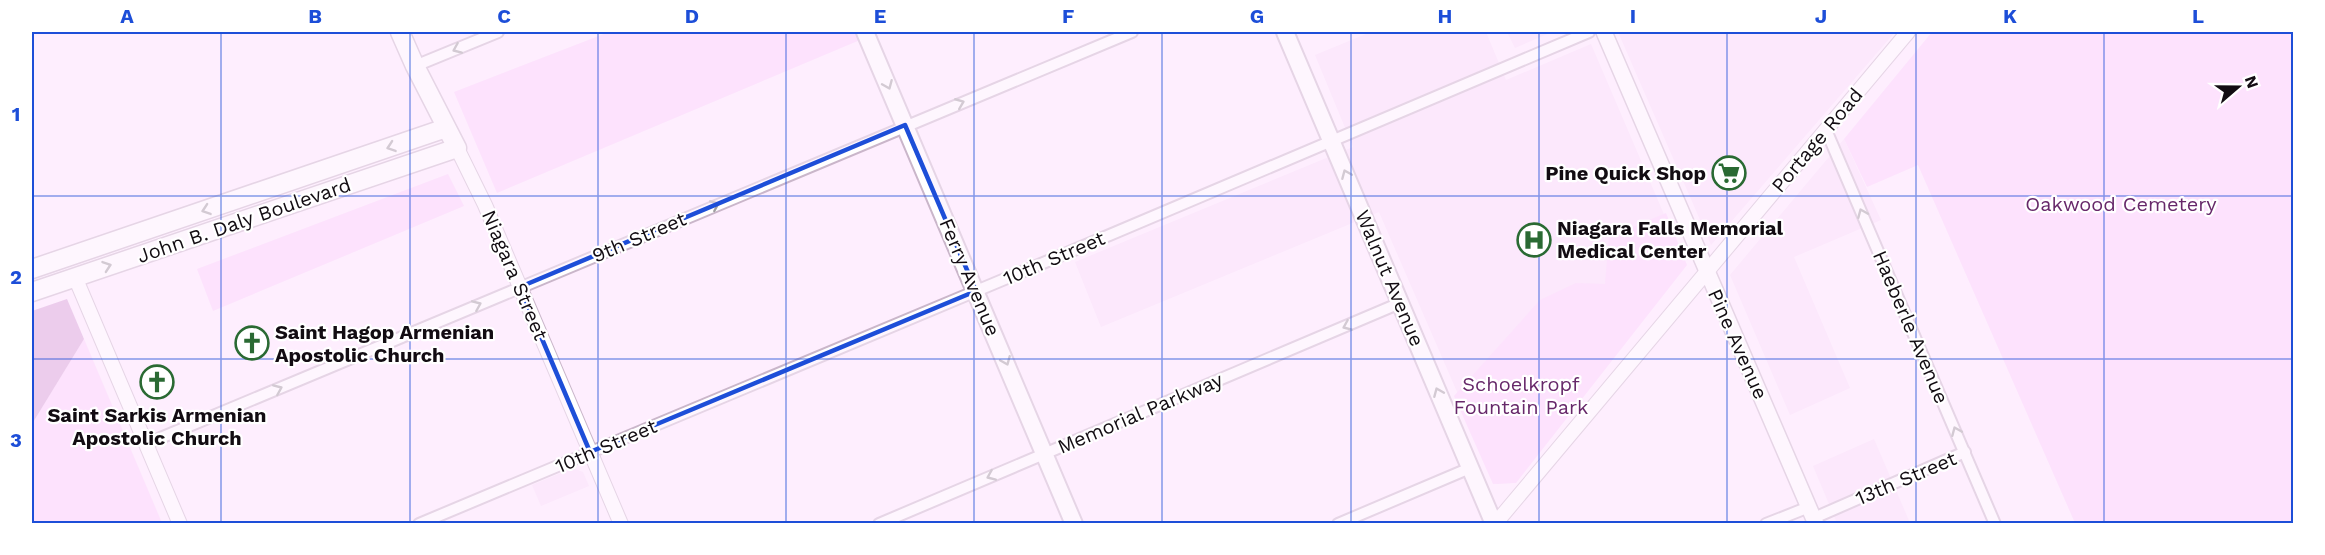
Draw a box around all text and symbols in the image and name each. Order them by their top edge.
text: A [120,4,134,28]
text: B [308,4,322,28]
text: C [497,4,511,28]
text: D [685,4,699,28]
text: E [874,4,886,28]
text: F [1062,4,1074,28]
text: G [1250,4,1264,28]
text: H [1438,4,1452,28]
text: I [1630,4,1636,28]
text: J [1815,4,1827,28]
text: K [2003,4,2017,28]
text: L [2192,4,2204,28]
one-way arrow [452,42,463,54]
north arrow [2208,57,2268,117]
text: N [2241,73,2263,91]
one-way arrow [881,79,893,90]
street label: Portage Road [1766,83,1868,197]
one-way arrow [953,98,964,110]
text: 1 [12,102,20,126]
one-way arrow [386,140,397,152]
supermarket icon: Pine Quick Shop [1711,155,1747,191]
place label: Pine Quick Shop [1545,161,1706,185]
one-way arrow [1341,169,1353,180]
street label: John B. Daly Boulevard [134,172,354,268]
park label: Oakwood Cemetery [2025,192,2217,216]
one-way arrow [708,200,719,212]
one-way arrow [201,202,212,215]
street label: Niagara Street [477,206,553,344]
street label: 9th Street [588,206,690,268]
street label: Walnut Avenue [1350,206,1430,350]
one-way arrow [1857,209,1869,220]
street label: Ferry Avenue [934,215,1006,339]
place label: Niagara Falls Memorial Medical Center [1557,216,1784,263]
hospital icon: Niagara Falls Memorial Medical Center [1516,222,1552,258]
street label: 10th Street [1000,226,1109,290]
street label: Haeberle Avenue [1868,247,1954,407]
one-way arrow [101,261,112,274]
text: 2 [10,265,22,289]
street label: Pine Avenue [1703,285,1773,403]
one-way arrow [470,300,481,312]
one-way arrow [1342,319,1353,331]
place label: Saint Hagop Armenian Apostolic Church [275,320,494,367]
church icon: Saint Hagop Armenian Apostolic Church [234,325,270,361]
one-way arrow [999,355,1011,366]
church icon: Saint Sarkis Armenian Apostolic Church [139,364,175,400]
street label: Memorial Parkway [1054,367,1227,459]
park label: Schoelkropf Fountain Park [1454,372,1588,419]
one-way arrow [271,384,282,396]
one-way arrow [1433,388,1445,399]
place label: Saint Sarkis Armenian Apostolic Church [48,403,266,450]
street label: 10th Street [552,414,661,478]
one-way arrow [1951,426,1963,437]
text: 3 [10,428,22,452]
street label: 13th Street [1852,446,1961,510]
one-way arrow [986,469,997,481]

